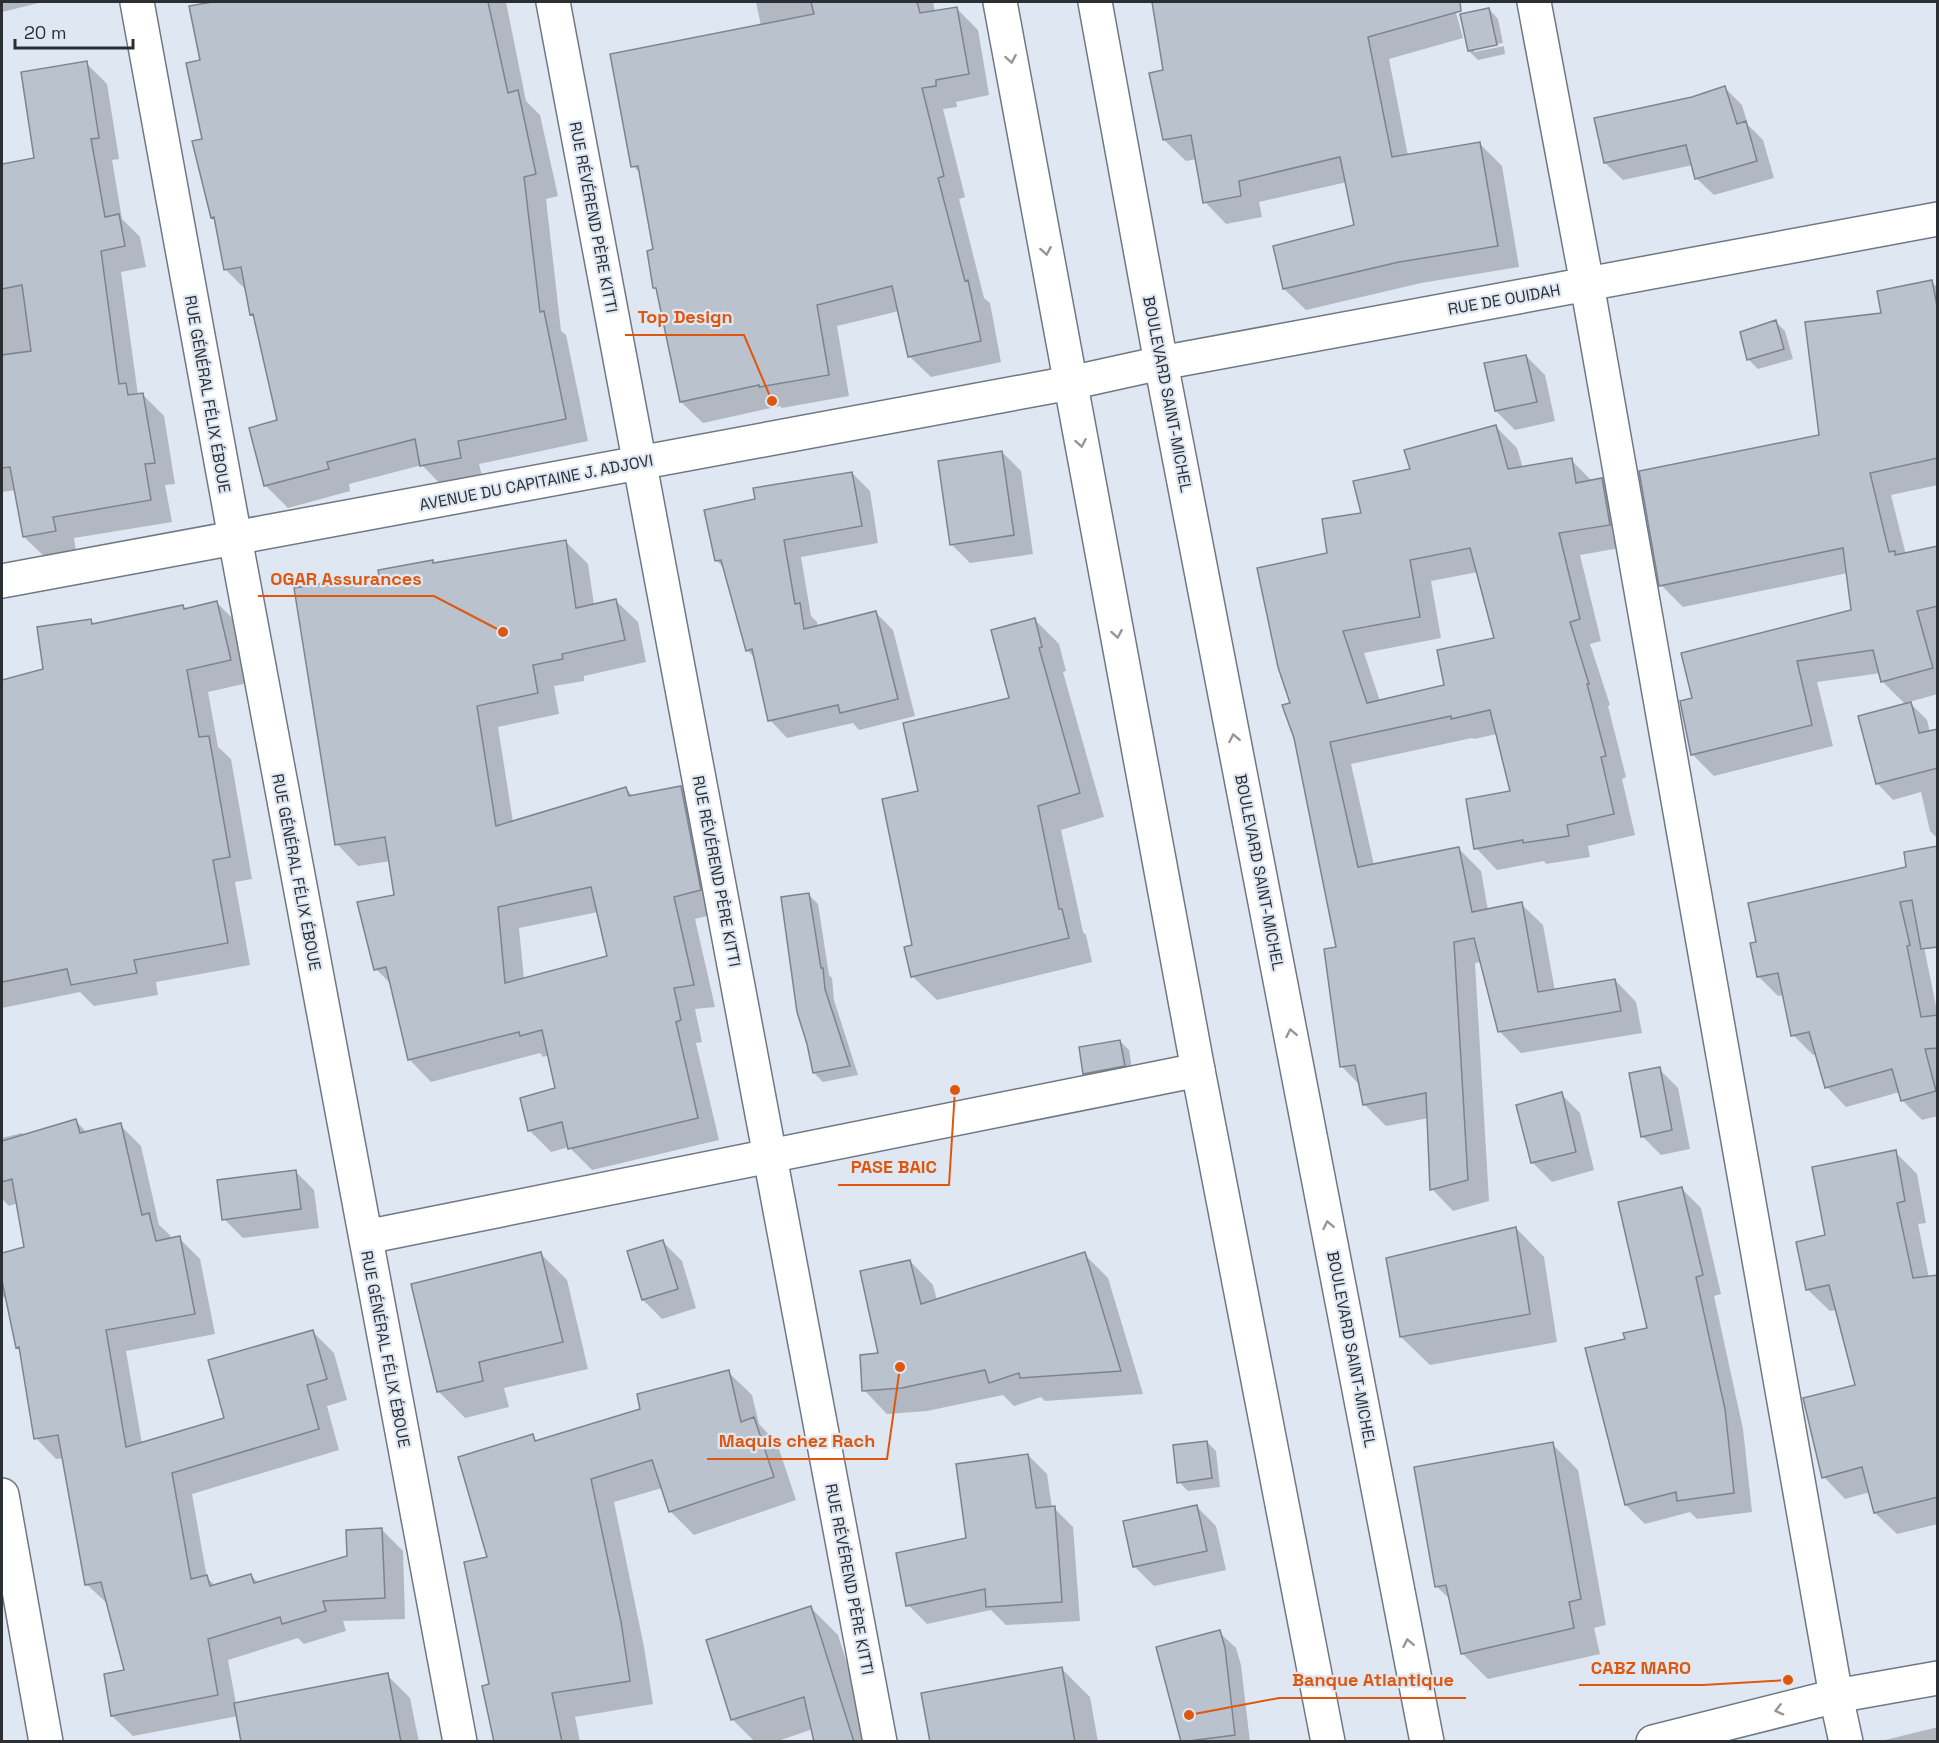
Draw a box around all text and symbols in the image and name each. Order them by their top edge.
scale bar [15,12,134,50]
text: 20 m [24,21,67,44]
one-way arrow [1004,54,1017,64]
street label: RUE RÉVÉREND PÈRE KITTI [565,120,622,315]
one-way arrow [1039,245,1052,255]
street label: RUE DE OUIDAH [1446,279,1562,320]
street label: RUE GÉNÉRAL FÉLIX ÉBOUE [180,294,235,495]
street label: BOULEVARD SAINT-MICHEL [1138,294,1197,494]
callout: Top Design [625,299,744,335]
text: Top Design [637,305,733,328]
one-way arrow [1075,438,1087,447]
street label: AVENUE DU CAPITAINE J. ADJOVI [417,449,655,515]
callout: OGAR Assurances [258,560,434,596]
text: OGAR Assurances [270,567,422,590]
one-way arrow [1110,629,1123,639]
one-way arrow [1228,734,1241,744]
street label: RUE GÉNÉRAL FÉLIX ÉBOUE [267,772,326,972]
street label: BOULEVARD SAINT-MICHEL [1230,772,1289,972]
street label: RUE RÉVÉREND PÈRE KITTI [688,774,745,969]
one-way arrow [1285,1028,1298,1038]
callout: PASE BAIC [838,1149,949,1185]
text: PASE BAIC [851,1155,937,1178]
one-way arrow [1322,1220,1335,1230]
street label: RUE GÉNÉRAL FÉLIX ÉBOUE [356,1249,415,1449]
street label: BOULEVARD SAINT-MICHEL [1322,1249,1381,1449]
callout: Maquis chez Rach [707,1423,887,1459]
text: Maquis chez Rach [719,1429,875,1452]
street label: RUE RÉVÉREND PÈRE KITTI [821,1482,878,1677]
one-way arrow [1402,1638,1415,1648]
callout: CABZ MARO [1579,1649,1703,1685]
text: CABZ MARO [1591,1656,1691,1679]
callout: Banque Atlantique [1279,1662,1466,1698]
text: Banque Atlantique [1292,1668,1454,1691]
one-way arrow [1774,1703,1784,1716]

